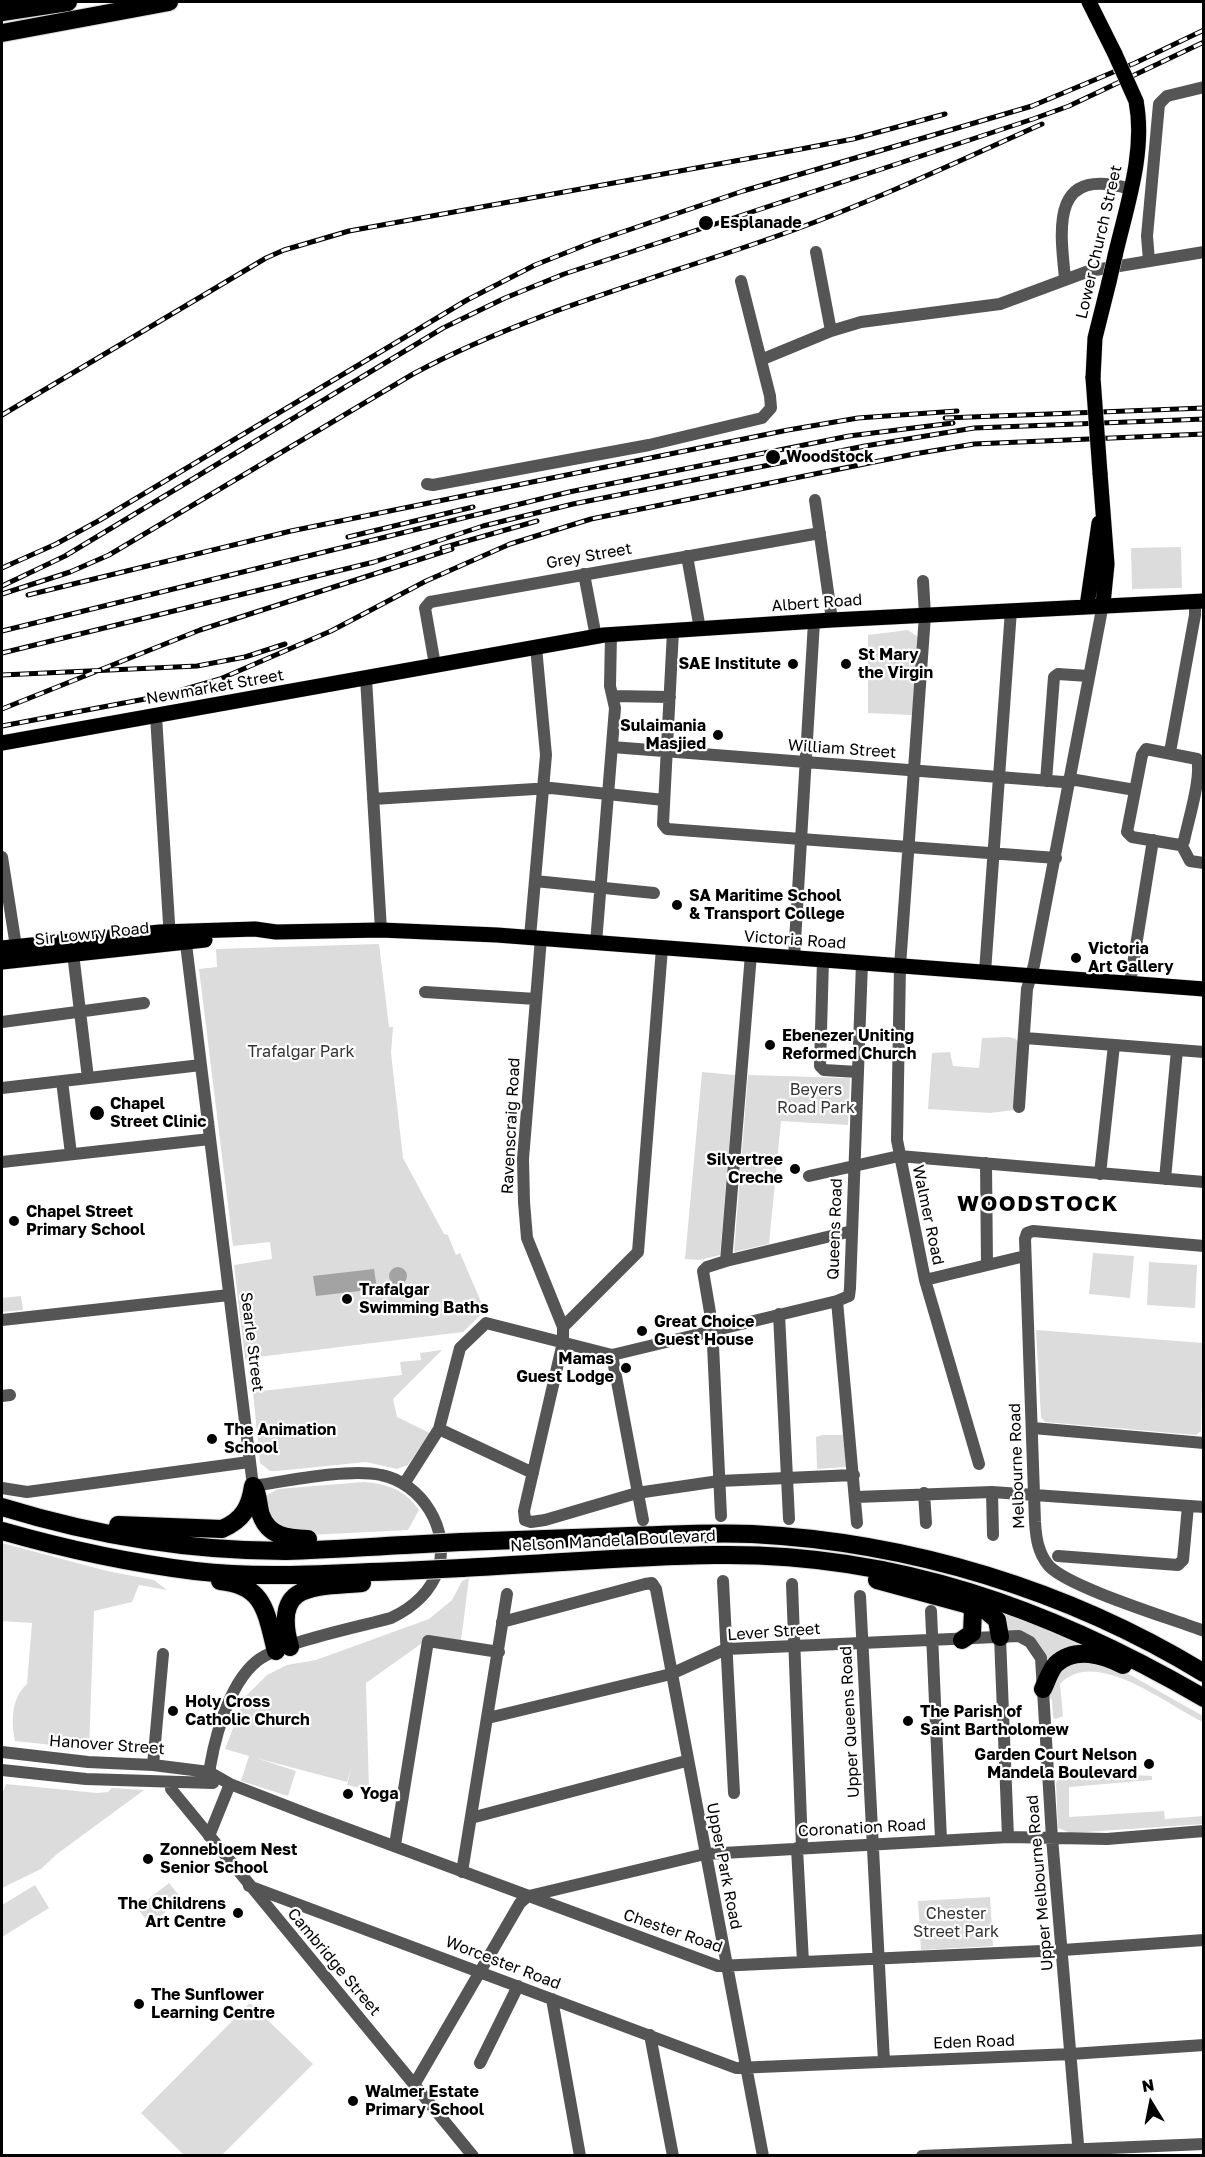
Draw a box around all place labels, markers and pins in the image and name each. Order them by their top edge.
place label: Esplanade [720,213,802,233]
marker: Esplanade [697,214,715,232]
place label: Woodstock [786,447,874,467]
marker: Woodstock [764,448,782,466]
place label: St Mary the Virgin [858,645,933,683]
place label: SAE Institute [679,654,781,674]
marker: SAE Institute [786,657,800,671]
marker: St Mary the Virgin [839,657,853,671]
place label: Sulaimania Masjied [620,716,706,754]
marker: Sulaimania Masjied [711,728,725,742]
place label: SA Maritime School & Transport College [689,886,845,924]
marker: SA Maritime School & Transport College [670,898,684,912]
place label: Victoria Art Gallery [1088,939,1174,977]
marker: Victoria Art Gallery [1069,951,1083,965]
place label: Ebenezer Uniting Reformed Church [782,1026,917,1064]
marker: Ebenezer Uniting Reformed Church [763,1038,777,1052]
place label: Chapel Street Clinic [110,1094,207,1132]
marker: Chapel Street Clinic [88,1104,106,1122]
place label: Silvertree Creche [706,1150,783,1188]
marker: Silvertree Creche [788,1162,802,1176]
place label: Chapel Street Primary School [26,1202,145,1240]
marker: Chapel Street Primary School [7,1214,21,1228]
place label: Trafalgar Swimming Baths [359,1280,489,1318]
marker: Trafalgar Swimming Baths [340,1292,354,1306]
place label: Great Choice Guest House [654,1312,755,1350]
marker: Great Choice Guest House [635,1324,649,1338]
place label: Mamas Guest Lodge [516,1349,614,1387]
marker: Mamas Guest Lodge [619,1361,633,1375]
place label: The Animation School [224,1420,336,1458]
marker: The Animation School [205,1432,219,1446]
place label: Holy Cross Catholic Church [185,1692,310,1730]
place label: The Parish of Saint Bartholomew [920,1702,1069,1740]
marker: Holy Cross Catholic Church [166,1704,180,1718]
marker: The Parish of Saint Bartholomew [901,1714,915,1728]
place label: Garden Court Nelson Mandela Boulevard [974,1745,1137,1783]
marker: Garden Court Nelson Mandela Boulevard [1142,1757,1156,1771]
place label: Yoga [360,1784,398,1804]
marker: Yoga [341,1787,355,1801]
place label: Zonnebloem Nest Senior School [160,1840,297,1878]
marker: Zonnebloem Nest Senior School [141,1852,155,1866]
place label: The Childrens Art Centre [118,1894,226,1932]
marker: The Childrens Art Centre [231,1906,245,1920]
place label: The Sunflower Learning Centre [151,1985,275,2023]
marker: The Sunflower Learning Centre [132,1997,146,2011]
place label: Walmer Estate Primary School [365,2082,484,2120]
marker: Walmer Estate Primary School [346,2094,360,2108]

